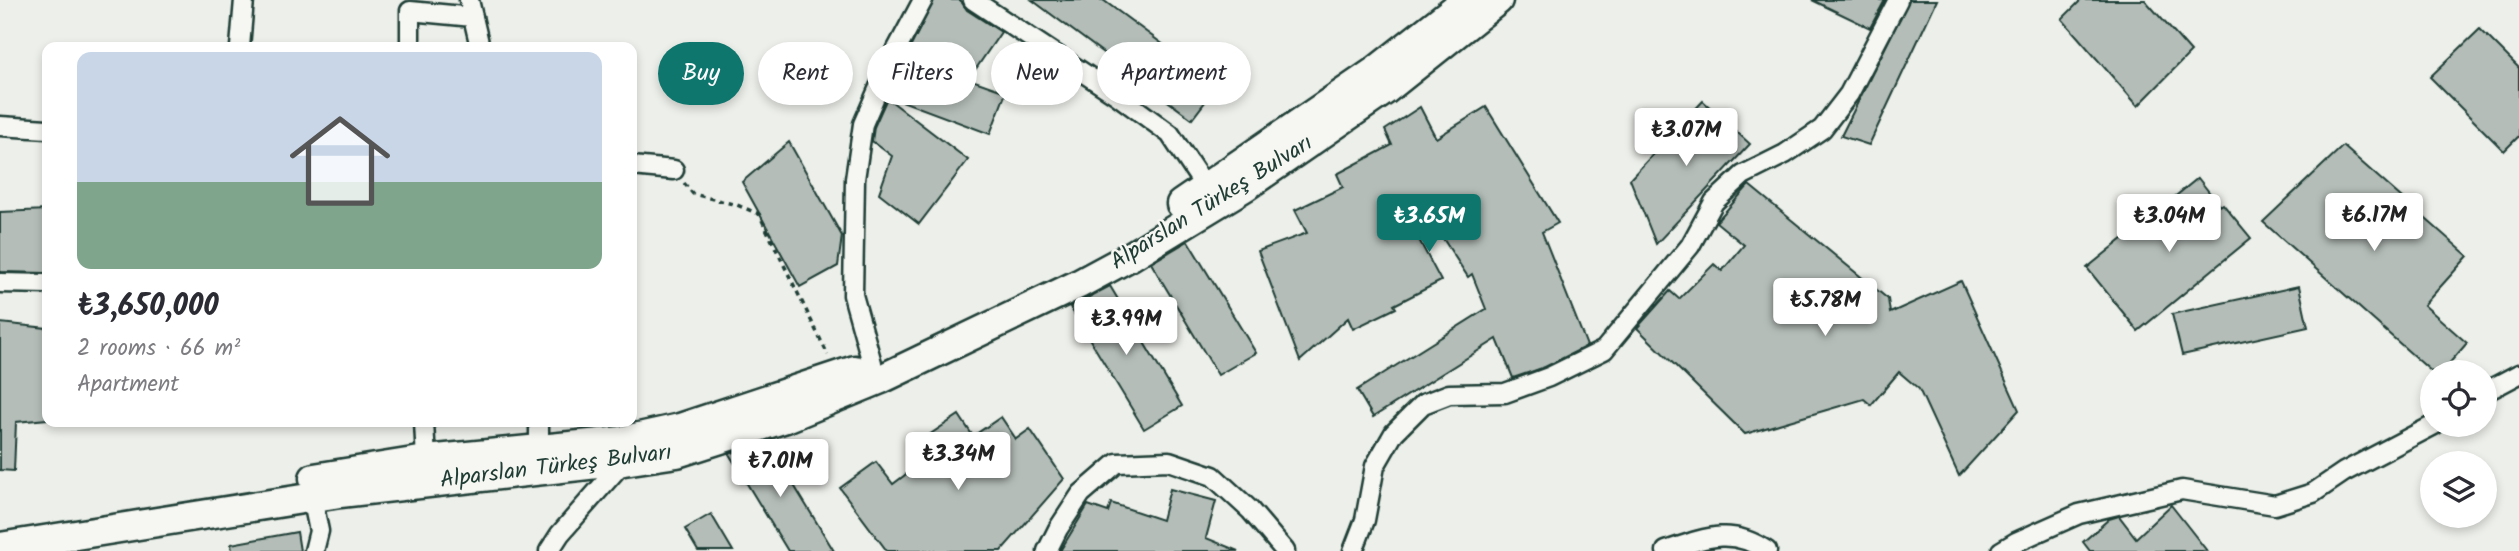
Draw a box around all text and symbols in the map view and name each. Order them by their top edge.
chip: Buy [658,42,744,105]
chip: Rent [758,42,853,105]
chip: Filters [867,42,977,105]
chip: New [991,42,1083,105]
chip: Apartment [1097,42,1251,105]
icon: home [277,98,403,224]
pin: ₺3.07M [1629,108,1743,168]
text: ₺3.07M [1651,113,1721,149]
street label: Alparslan Türkeş Bulvarı [1104,126,1320,280]
pin: ₺3.65M [1372,194,1486,254]
pin: ₺3.04M [2112,194,2226,254]
pin: ₺6.17M [2317,194,2431,253]
text: ₺6.17M [2341,198,2407,234]
text: ₺3.65M [1393,199,1465,235]
text: ₺3.04M [2133,199,2205,235]
pin: ₺5.78M [1768,278,1882,338]
text: ₺3,650,000 [77,283,219,331]
text: ₺5.78M [1789,283,1861,319]
pin: ₺3.99M [1069,298,1183,357]
text: ₺3.99M [1090,302,1162,338]
text: 2 rooms · 66 m² [77,331,240,367]
map controls [2420,360,2497,528]
button: locate [2420,360,2497,437]
text: Apartment [77,367,179,403]
pin: ₺3.34M [901,433,1015,492]
street label: Alparslan Türkeş Bulvarı [438,435,674,499]
text: ₺3.34M [921,437,995,473]
pin: ₺7.01M [723,440,837,499]
text: ₺7.01M [747,444,813,480]
button: layers [2420,451,2497,528]

